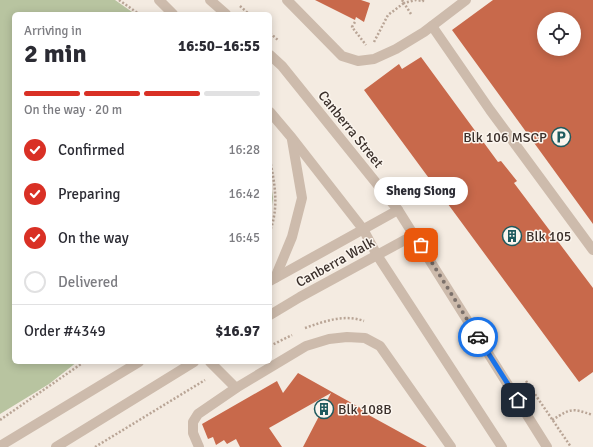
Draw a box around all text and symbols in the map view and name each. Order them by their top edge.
map controls [537,12,581,56]
button: locate [537,12,581,56]
text: Arriving in [24,23,82,39]
text: 16:50–16:55 [178,37,260,55]
text: 2 min [24,38,87,70]
street label: Canberra Street [314,87,387,171]
text: On the way · 20 m [24,102,122,118]
parking icon: Blk 106 MSCP [550,126,572,148]
place label: Blk 106 MSCP [463,129,547,146]
icon: check [24,139,46,161]
text: Confirmed [58,141,125,159]
text: 16:28 [228,142,260,158]
callout: Sheng Siong [374,177,468,205]
icon: check [24,183,46,205]
text: Sheng Siong [386,183,456,199]
text: Preparing [58,185,121,203]
text: 16:42 [228,186,260,202]
building icon: Blk 105 [501,225,523,247]
icon: check [24,227,46,249]
pin [404,228,438,262]
place label: Blk 105 [526,228,571,245]
text: On the way [58,229,129,247]
text: 16:45 [228,230,260,246]
street label: Canberra Walk [293,234,378,291]
icon: bag [410,234,432,256]
text: Delivered [58,273,118,291]
courier [458,317,498,357]
text: Order #4349 [24,322,106,340]
text: $16.97 [215,322,260,340]
icon: car [467,326,489,348]
pin [501,383,535,417]
icon: home [507,389,529,411]
building icon: Blk 108B [313,398,335,420]
place label: Blk 108B [338,401,392,418]

